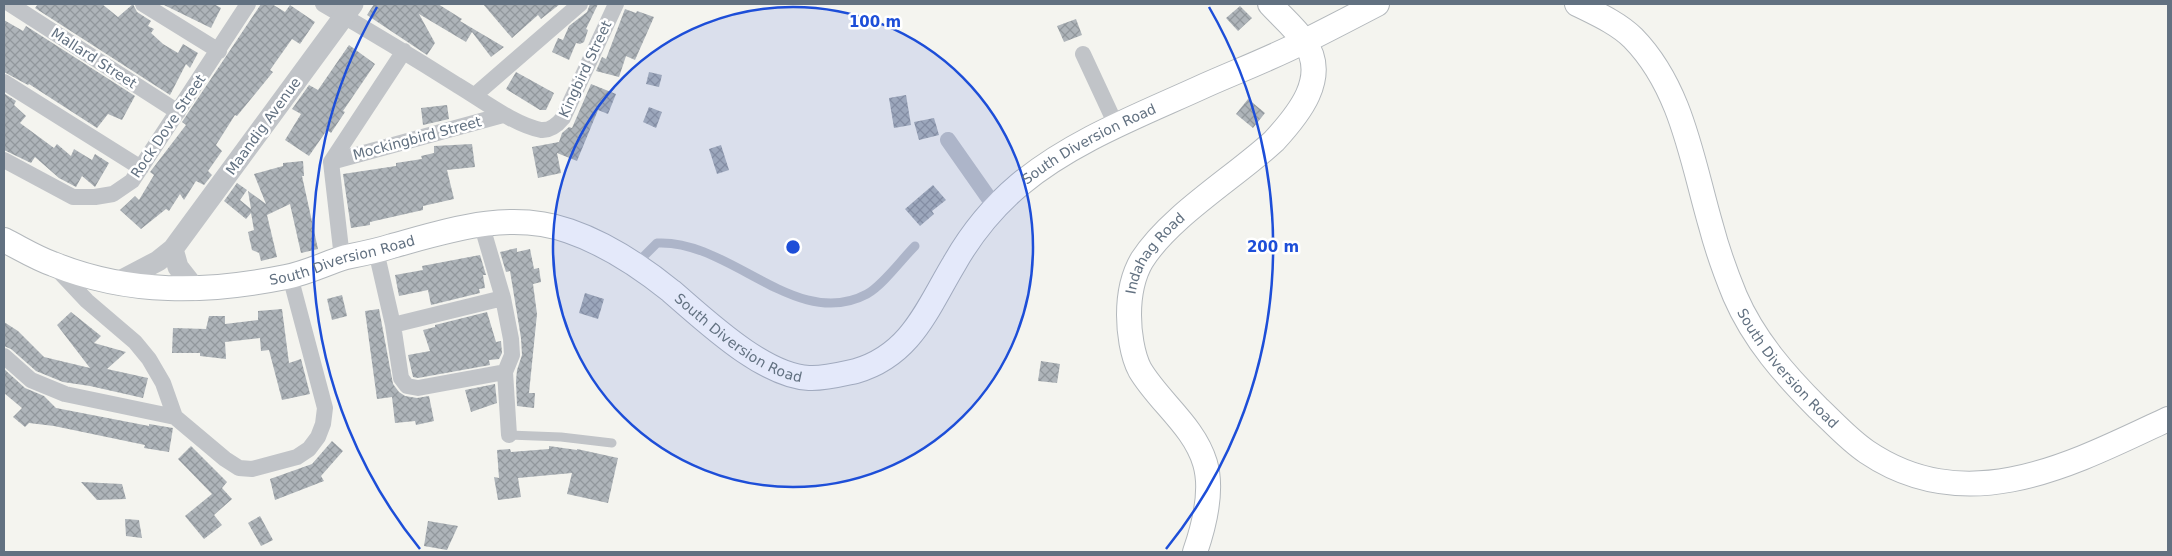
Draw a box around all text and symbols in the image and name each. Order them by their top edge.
text: 100 m [849,13,901,31]
street label: Kingbird Street [556,18,615,120]
street label: Mallard Street [48,24,140,92]
street label: Rock Dove Street [127,71,209,181]
street label: Maandig Avenue [222,74,304,178]
street label: South Diversion Road [1019,100,1158,187]
street label: Mockingbird Street [351,113,483,163]
street label: Indahag Road [1123,209,1188,295]
street label: South Diversion Road [268,232,417,288]
centre of rings [784,238,802,256]
text: 200 m [1247,238,1299,256]
street label: South Diversion Road [671,290,804,385]
street label: South Diversion Road [1734,306,1842,431]

